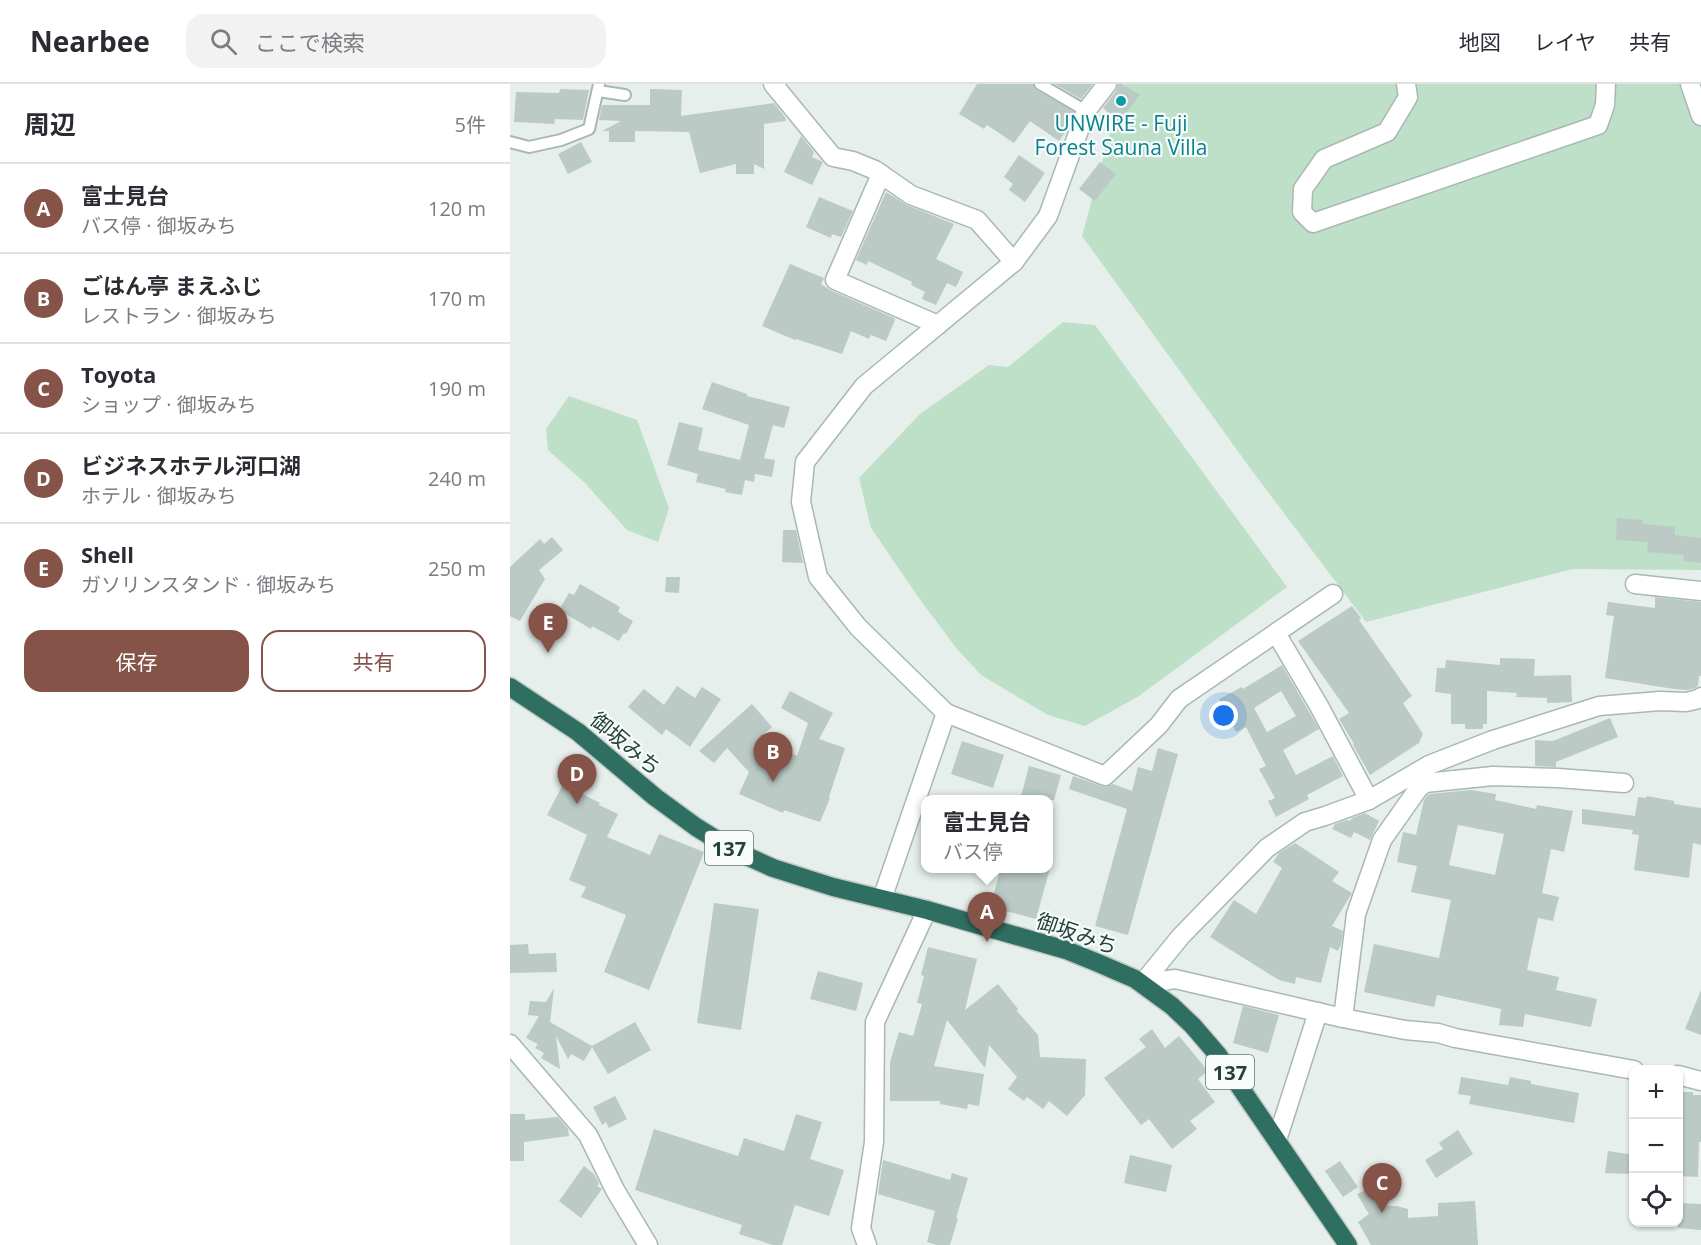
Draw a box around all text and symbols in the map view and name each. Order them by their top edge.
search box [186,14,606,68]
text: Nearbee [30,22,150,60]
icon: search [207,25,240,58]
text: ここで検索 [255,27,365,57]
text: 地図 [1459,28,1501,56]
text: レイヤ [1534,28,1596,56]
text: 共有 [1629,28,1671,56]
marker: UNWIRE - Fuji Forest Sauna Villa [1114,94,1128,108]
text: 周辺 [24,106,76,142]
place label: UNWIRE - Fuji Forest Sauna Villa [1035,109,1207,161]
text: 5件 [455,111,486,138]
text: 富士見台 [81,180,169,210]
text: A [37,195,50,222]
text: 120 m [428,195,486,222]
text: バス停 · 御坂みち [81,212,237,239]
text: ごはん亭 まえふじ [81,270,263,300]
text: B [37,285,50,312]
text: 170 m [428,285,486,312]
text: レストラン · 御坂みち [81,302,277,329]
text: Toyota [81,359,156,389]
text: C [37,375,50,402]
text: 190 m [428,375,486,402]
text: ショップ · 御坂みち [81,391,257,418]
text: ビジネスホテル河口湖 [81,450,301,480]
text: D [36,465,51,492]
text: 240 m [428,465,486,492]
text: ホテル · 御坂みち [81,482,237,509]
text: Shell [81,539,134,569]
text: E [38,555,49,582]
text: 250 m [428,555,486,582]
text: ガソリンスタンド · 御坂みち [81,571,336,598]
pin: E [528,604,567,653]
button: 保存 [24,630,249,692]
button: 共有 [261,630,486,692]
your location [1209,701,1238,730]
street label: 御坂みち [585,705,667,781]
pin: B [754,732,792,782]
pin: D [558,754,596,804]
popup [921,795,1053,873]
text: 富士見台 [943,806,1031,836]
road number: 137 [705,831,753,865]
text: バス停 [943,838,1003,865]
pin: A [968,892,1006,942]
street label: 御坂みち [1033,906,1121,960]
road number: 137 [1206,1055,1254,1089]
map controls [1629,1065,1683,1227]
button: + [1629,1065,1683,1119]
button: − [1629,1119,1683,1173]
pin: C [1362,1164,1402,1213]
button: locate [1629,1173,1683,1227]

